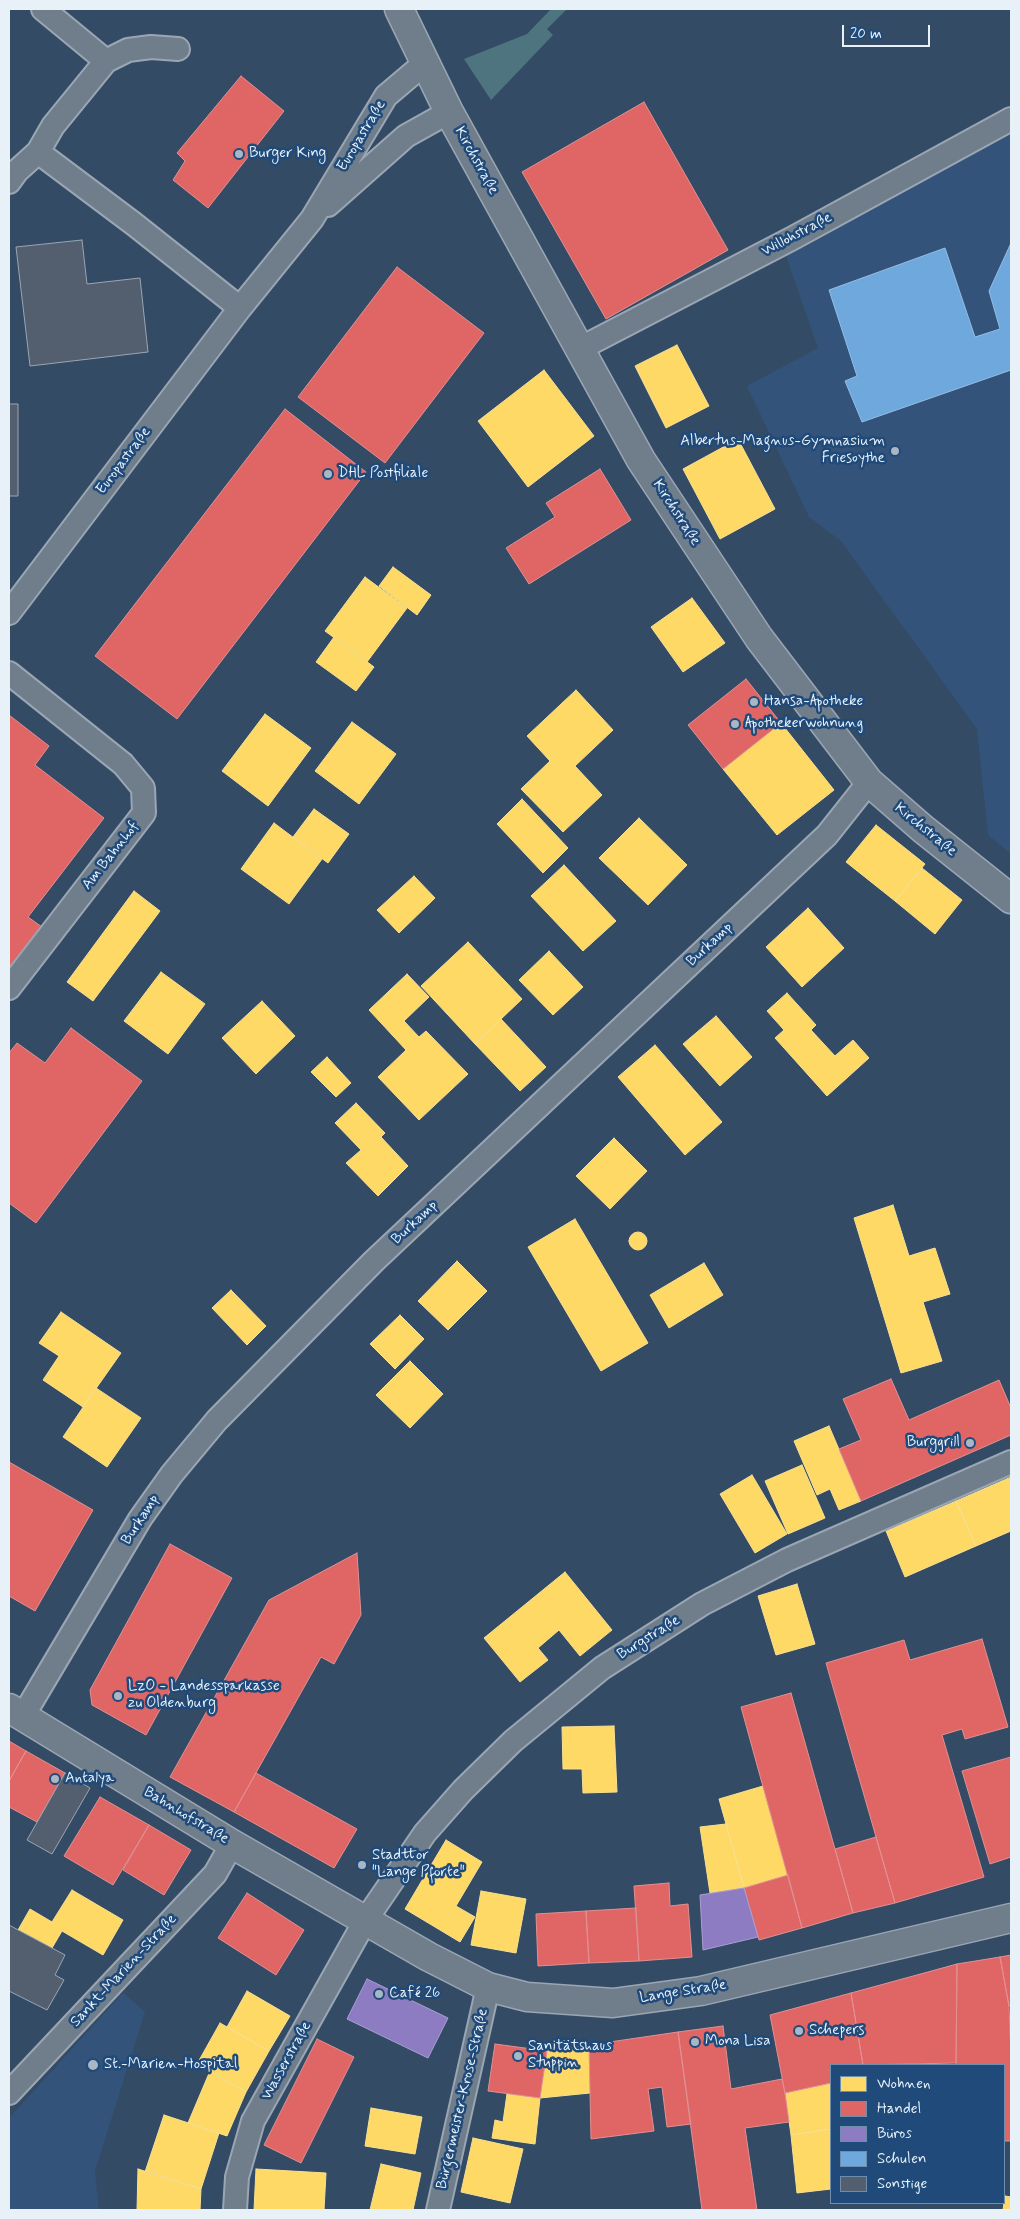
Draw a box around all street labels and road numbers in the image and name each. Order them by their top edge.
street label: Europastraße [334,97,390,175]
street label: Kirchstraße [450,124,502,198]
street label: Willohstraße [759,209,835,261]
street label: Europastraße [93,424,155,498]
street label: Kirchstraße [648,477,704,549]
street label: Kirchstraße [890,799,960,861]
street label: Am Bahnhof [79,818,143,894]
street label: Burkamp [683,919,737,971]
street label: Burkamp [388,1197,442,1249]
street label: Burkamp [118,1492,164,1548]
street label: Burgstraße [614,1612,684,1664]
street label: Bahnhofstraße [140,1783,232,1849]
street label: Sankt-Marien-Straße [67,1911,181,2031]
street label: Lange Straße [638,1976,728,2008]
street label: Bürgermeister-Krose-Straße [433,2007,493,2191]
street label: Wasserstraße [258,2019,316,2103]

